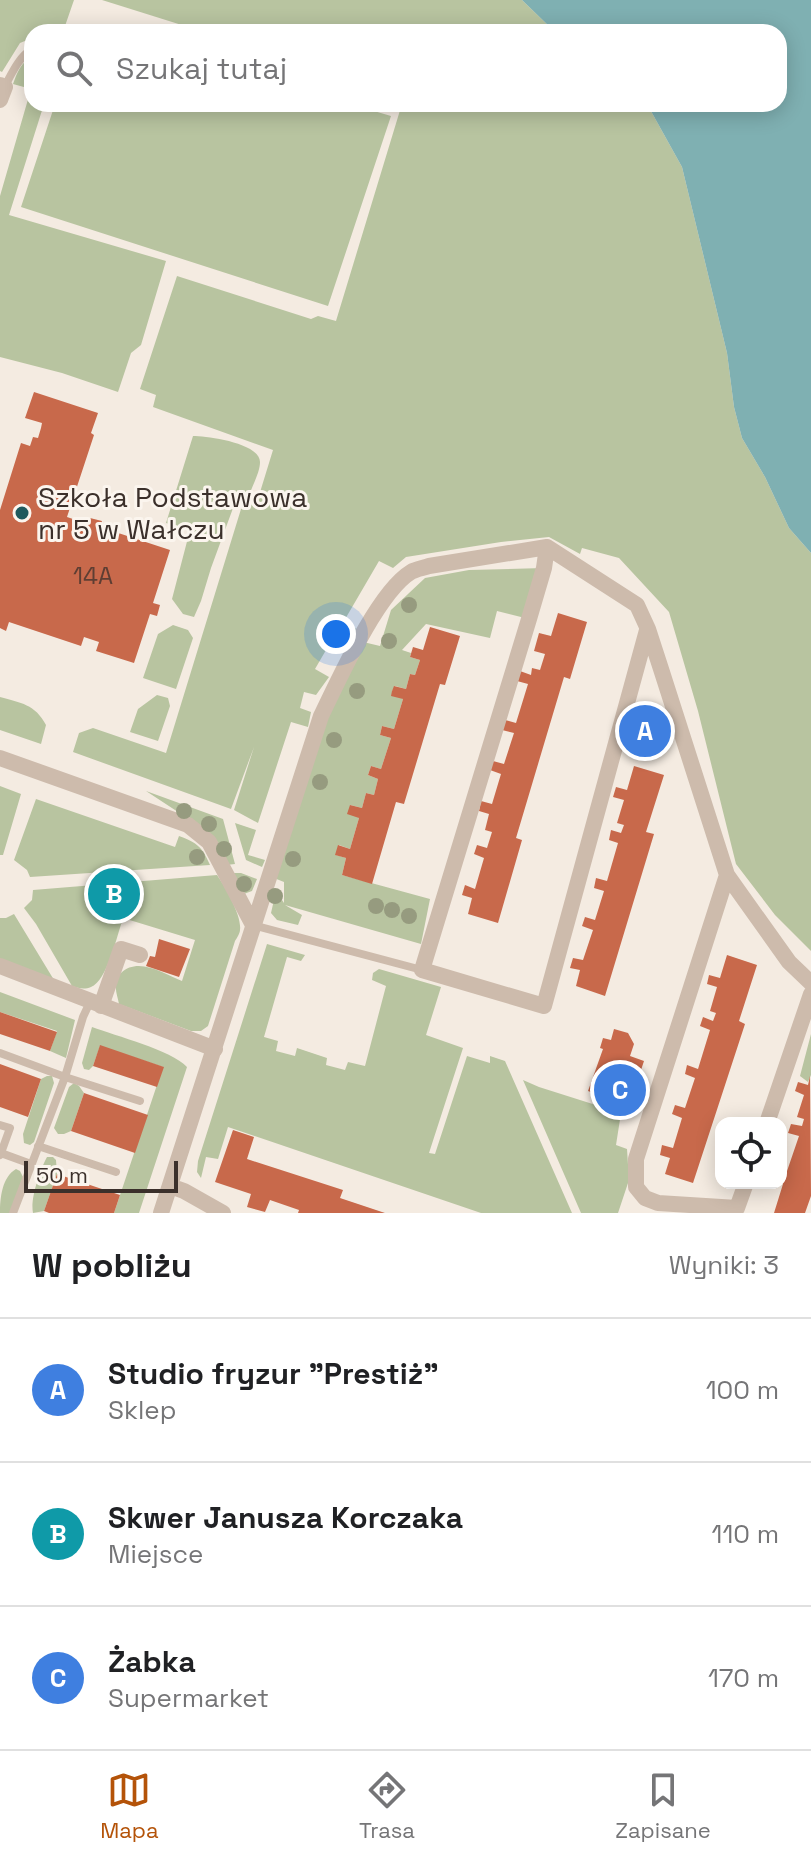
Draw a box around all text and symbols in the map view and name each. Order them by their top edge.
search box [24,24,787,112]
icon: search [52,46,96,90]
text: Szukaj tutaj [116,49,287,88]
place label: Szkoła Podstawowa nr 5 w Wałczu [38,479,307,547]
marker: Szkoła Podstawowa nr 5 w Wałczu [13,504,31,522]
house number: 14A [73,560,113,591]
your location [316,614,356,654]
pin: A [619,701,671,761]
pin: B [88,864,140,924]
pin: C [594,1060,646,1120]
map controls [715,1117,787,1189]
button: locate [715,1117,787,1189]
scale bar [24,1157,178,1193]
text: 50 m [36,1161,88,1189]
text: W pobliżu [32,1244,192,1287]
text: Wyniki: 3 [669,1248,779,1282]
text: Studio fryzur "Prestiż" [108,1354,439,1393]
text: A [50,1373,66,1407]
text: 100 m [706,1373,779,1407]
text: Sklep [108,1393,176,1427]
text: Skwer Janusza Korczaka [108,1498,463,1537]
text: B [49,1517,67,1551]
text: 110 m [712,1517,779,1551]
text: Miejsce [108,1537,203,1571]
text: Żabka [108,1642,196,1681]
text: C [50,1661,66,1695]
text: 170 m [708,1661,779,1695]
text: Supermarket [108,1681,269,1715]
tab: Mapa [100,1768,159,1844]
tab: Trasa [359,1768,415,1844]
tab: Zapisane [615,1768,711,1844]

